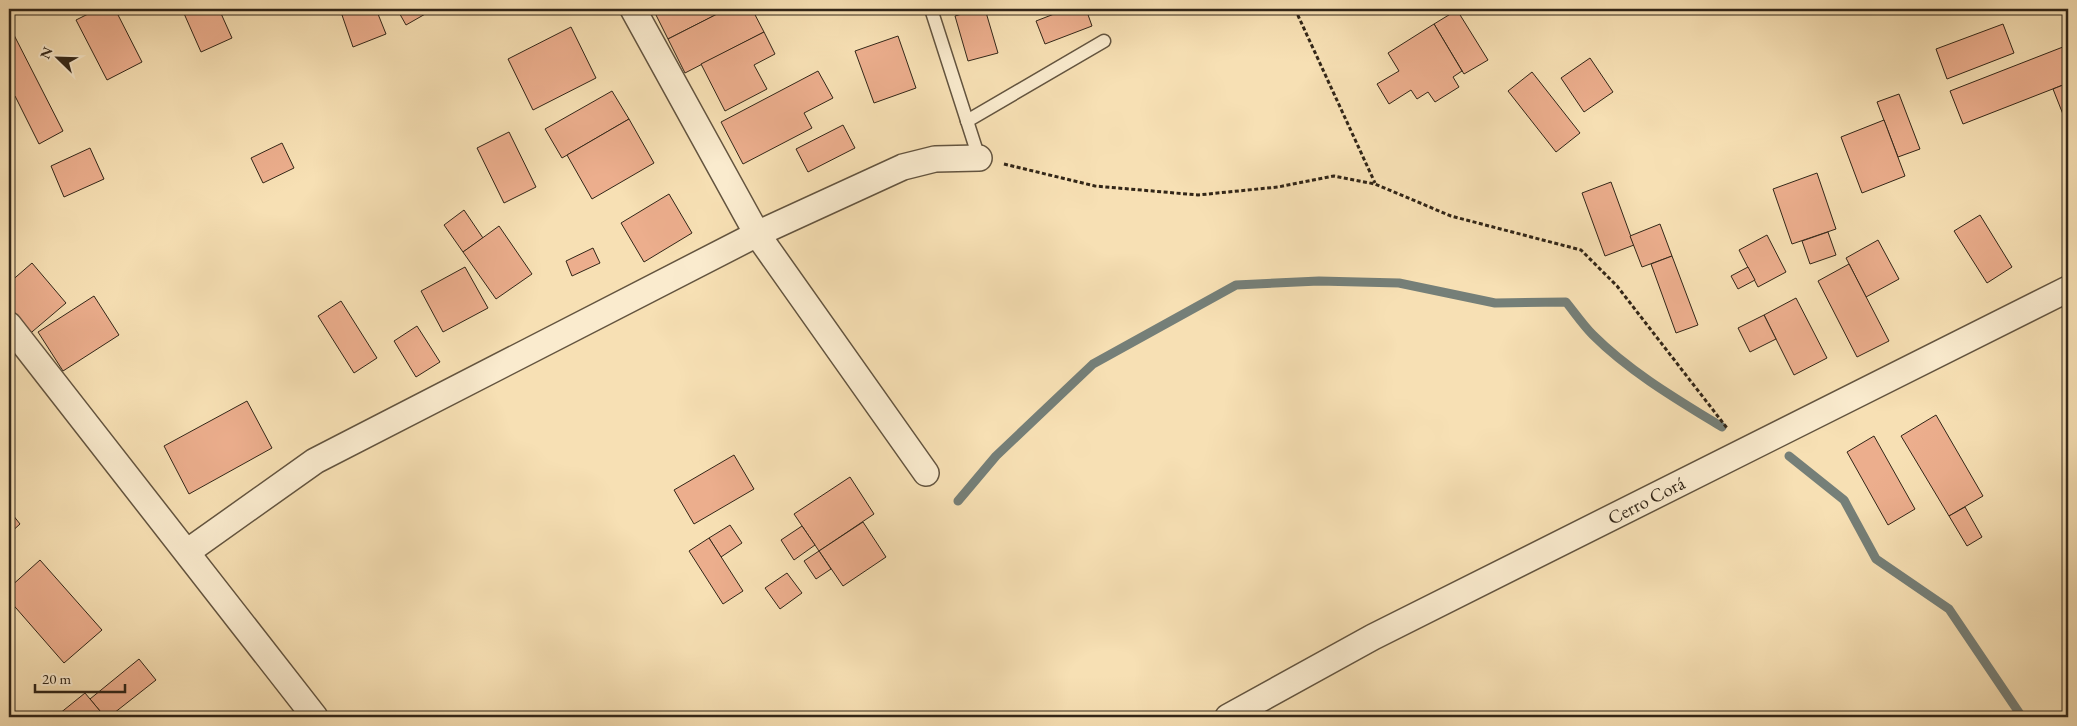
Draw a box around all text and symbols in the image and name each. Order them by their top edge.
north arrow [32,32,82,82]
text: N [36,44,57,62]
street label: Cerro Corá [1603,470,1690,531]
scale bar [35,661,125,693]
text: 20 m [42,669,71,688]

